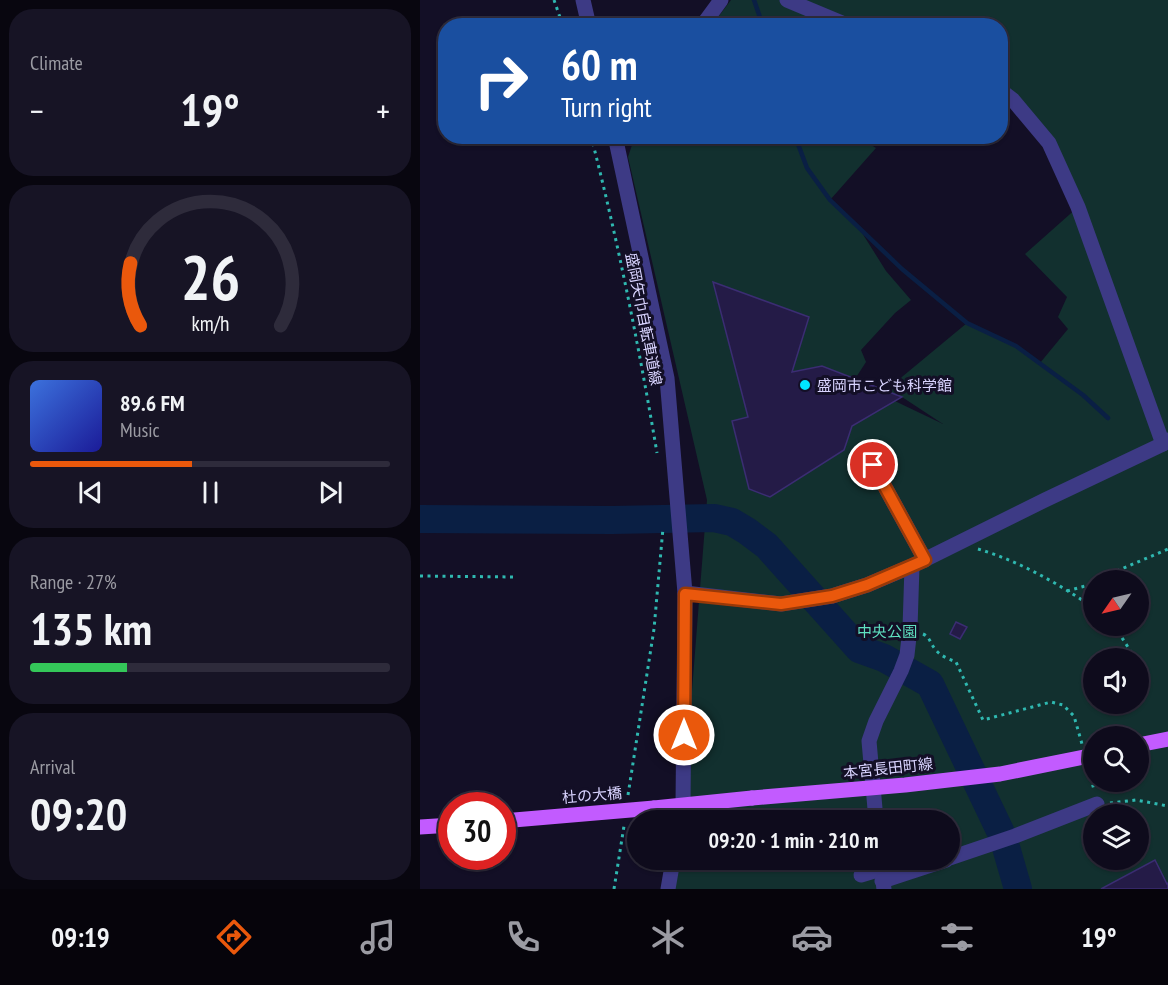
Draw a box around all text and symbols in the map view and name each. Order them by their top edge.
text: 60 m [561,37,638,92]
icon: right [462,42,540,120]
text: Climate [30,50,83,76]
text: 19° [180,80,240,138]
text: − [30,89,44,132]
text: + [376,89,390,132]
text: Turn right [561,90,652,124]
text: 26 [180,236,240,317]
street label: 盛岡矢巾自転車道線 [622,251,666,387]
text: km/h [191,309,229,337]
place label: 盛岡市こども科学館 [817,376,952,395]
marker: 盛岡市こども科学館 [798,378,812,392]
text: 89.6 FM [120,389,185,417]
text: Music [120,417,160,443]
pin [847,439,898,490]
icon: arrive [856,448,889,481]
icon: previous [74,476,107,509]
icon: pause [194,476,227,509]
icon: next [314,476,347,509]
text: Range · 27% [30,569,117,595]
north arrow [1083,570,1149,636]
map controls [1083,570,1149,870]
text: 135 km [30,599,152,657]
park label: 中央公園 [857,622,917,641]
button: sound [1083,648,1149,714]
position arrow [652,703,716,767]
button: search [1083,726,1149,792]
text: Arrival [30,754,75,780]
street label: 本宮長田町線 [842,754,934,782]
street label: 杜の大橋 [561,783,623,807]
text: 09:20 [30,784,127,842]
speed limit sign: 30 [438,792,516,870]
button: layers [1083,804,1149,870]
text: 09:20 · 1 min · 210 m [708,826,879,854]
icon: directions [213,916,255,958]
icon: music [357,916,399,958]
icon: phone [502,916,544,958]
icon: climate [647,916,689,958]
icon: car [791,916,833,958]
icon: filters [936,916,978,958]
text: 09:19 [51,920,110,954]
text: 19° [1081,920,1117,954]

